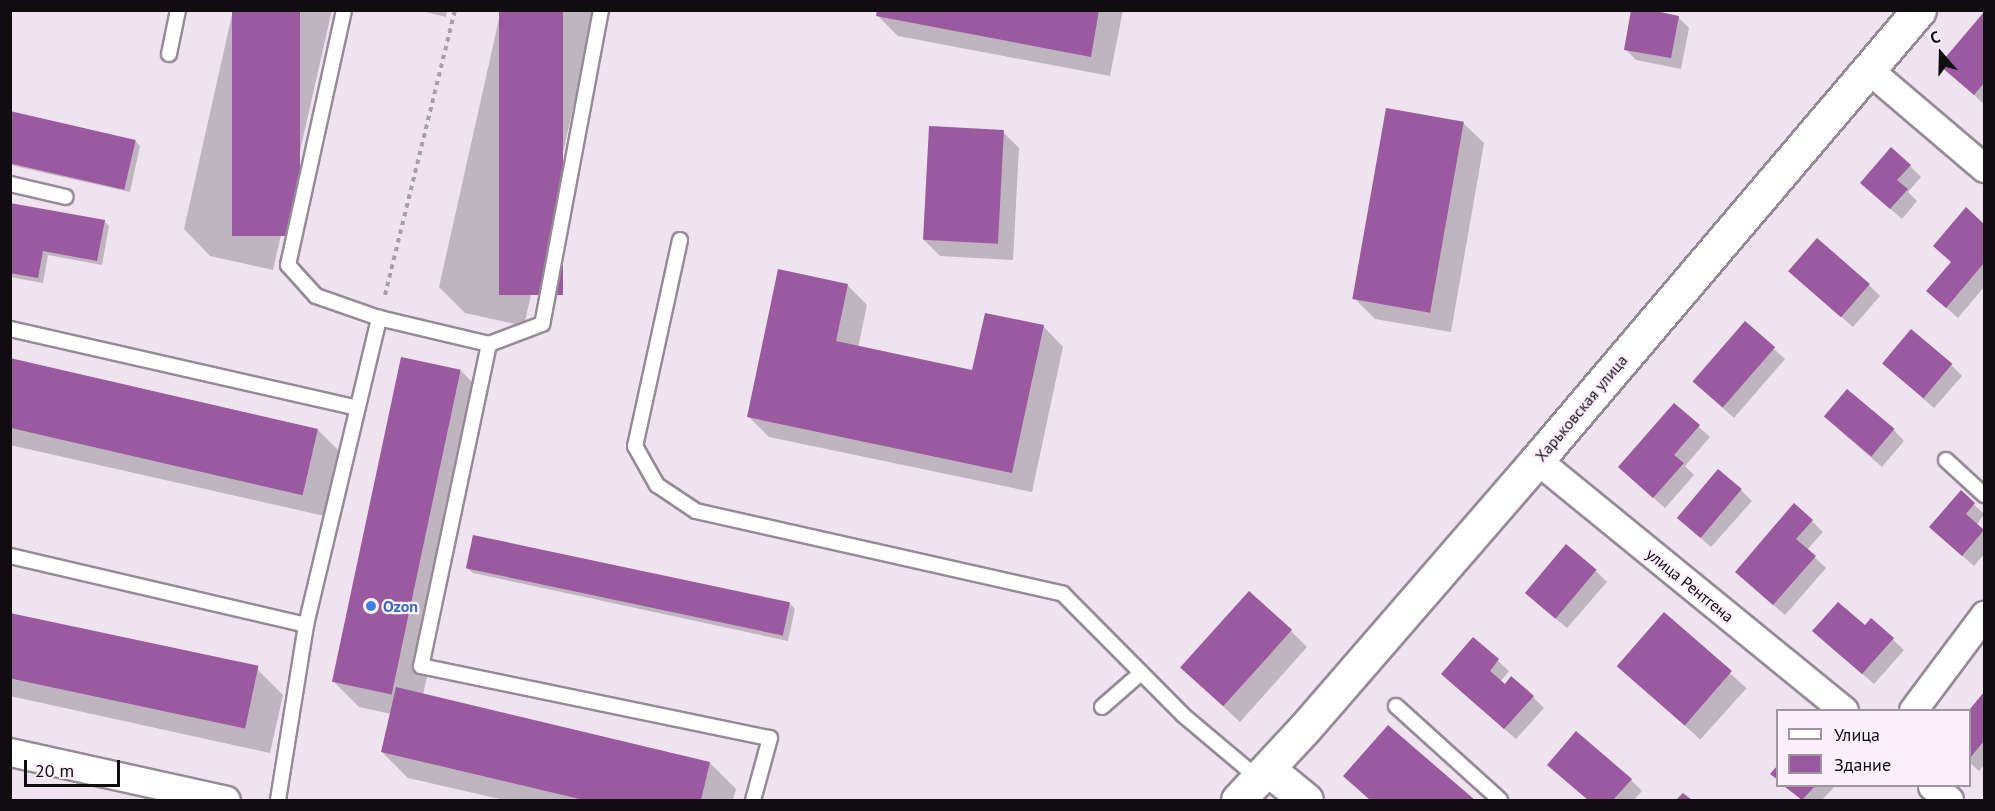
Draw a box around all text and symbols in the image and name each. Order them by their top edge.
north arrow [1911,24,1971,84]
text: С [1927,26,1942,48]
street label: Харьковская улица [1531,351,1631,465]
street label: улица Рентгена [1642,544,1738,626]
place label: Ozon [383,596,418,616]
marker: Ozon [364,599,378,613]
legend [1776,709,1971,787]
text: Улица [1834,723,1880,746]
scale bar [27,748,123,786]
text: Здание [1834,753,1891,776]
text: 20 m [35,759,74,782]

